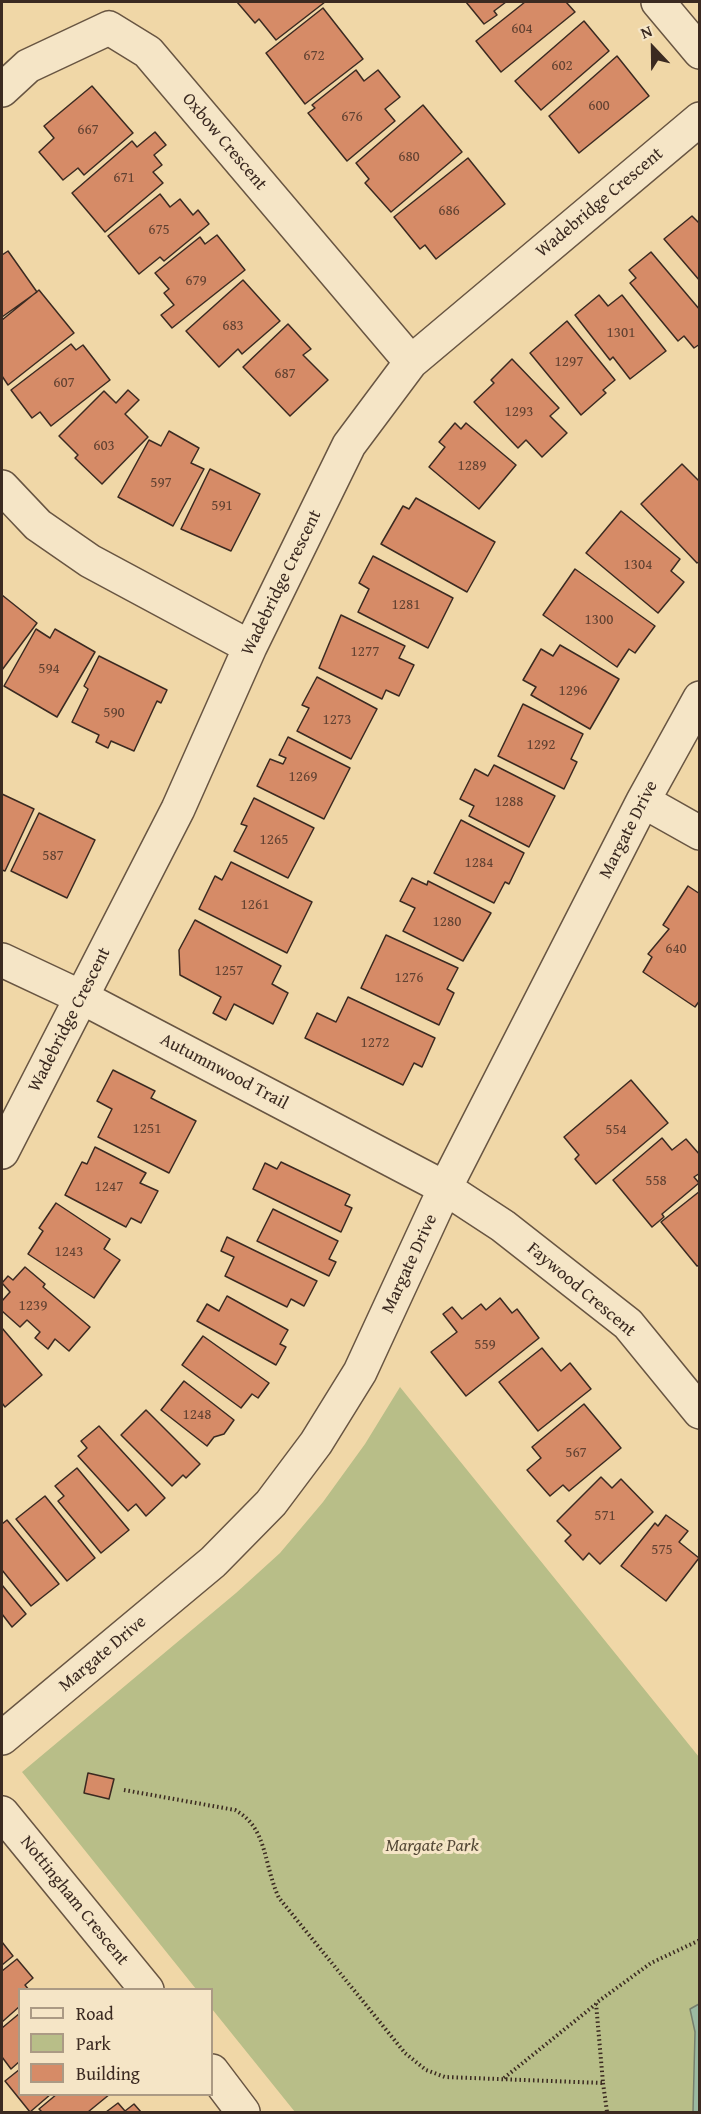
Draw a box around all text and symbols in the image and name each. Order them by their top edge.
north arrow [623,18,683,78]
text: N [637,18,656,44]
house number: 604 [511,20,533,38]
house number: 672 [303,47,325,65]
house number: 602 [551,57,573,75]
street label: Oxbow Crescent [177,89,271,195]
house number: 600 [588,97,610,115]
house number: 676 [341,108,363,126]
house number: 667 [77,121,99,139]
street label: Wadebridge Crescent [532,144,668,262]
house number: 680 [398,148,420,166]
house number: 671 [113,169,135,187]
house number: 686 [438,202,460,220]
house number: 675 [148,221,170,239]
house number: 679 [185,272,207,290]
house number: 683 [222,317,244,335]
house number: 1301 [607,324,635,342]
house number: 1297 [555,353,583,371]
house number: 687 [274,365,296,383]
house number: 607 [53,374,75,392]
house number: 1293 [505,403,533,421]
house number: 603 [93,437,115,455]
house number: 1289 [458,457,486,475]
house number: 597 [150,474,172,492]
house number: 591 [211,497,233,515]
street label: Wadebridge Crescent [237,507,327,659]
house number: 1304 [624,556,652,574]
house number: 1281 [392,596,420,614]
house number: 1300 [585,611,613,629]
house number: 1277 [351,643,379,661]
house number: 594 [38,660,60,678]
house number: 1296 [559,682,587,700]
house number: 590 [103,704,125,722]
house number: 1273 [323,711,351,729]
house number: 1292 [527,736,555,754]
house number: 1269 [289,768,317,786]
street label: Margate Drive [595,777,663,883]
house number: 1288 [495,793,523,811]
house number: 1265 [260,831,288,849]
house number: 587 [42,847,64,865]
house number: 1284 [465,854,493,872]
house number: 1261 [241,896,269,914]
house number: 1280 [433,913,461,931]
house number: 640 [665,940,687,958]
street label: Wadebridge Crescent [24,944,116,1096]
house number: 1257 [215,962,243,980]
house number: 1276 [395,969,423,987]
street label: Autumnwood Trail [156,1029,292,1115]
house number: 1272 [361,1034,389,1052]
house number: 1251 [133,1120,161,1138]
house number: 554 [605,1121,627,1139]
house number: 558 [645,1172,667,1190]
house number: 1247 [95,1178,123,1196]
street label: Margate Drive [378,1211,442,1317]
street label: Faywood Crescent [522,1238,640,1342]
house number: 1243 [55,1243,83,1261]
house number: 1239 [19,1297,47,1315]
house number: 559 [474,1336,496,1354]
house number: 1248 [183,1406,211,1424]
house number: 567 [565,1444,587,1462]
house number: 571 [594,1507,616,1525]
house number: 575 [651,1541,673,1559]
street label: Margate Drive [55,1611,151,1697]
street label: Nottingham Crescent [15,1832,133,1970]
park label: Margate Park [385,1835,479,1857]
legend [18,1988,213,2096]
text: Road [76,2000,114,2027]
text: Park [76,2030,111,2057]
text: Building [76,2060,140,2087]

